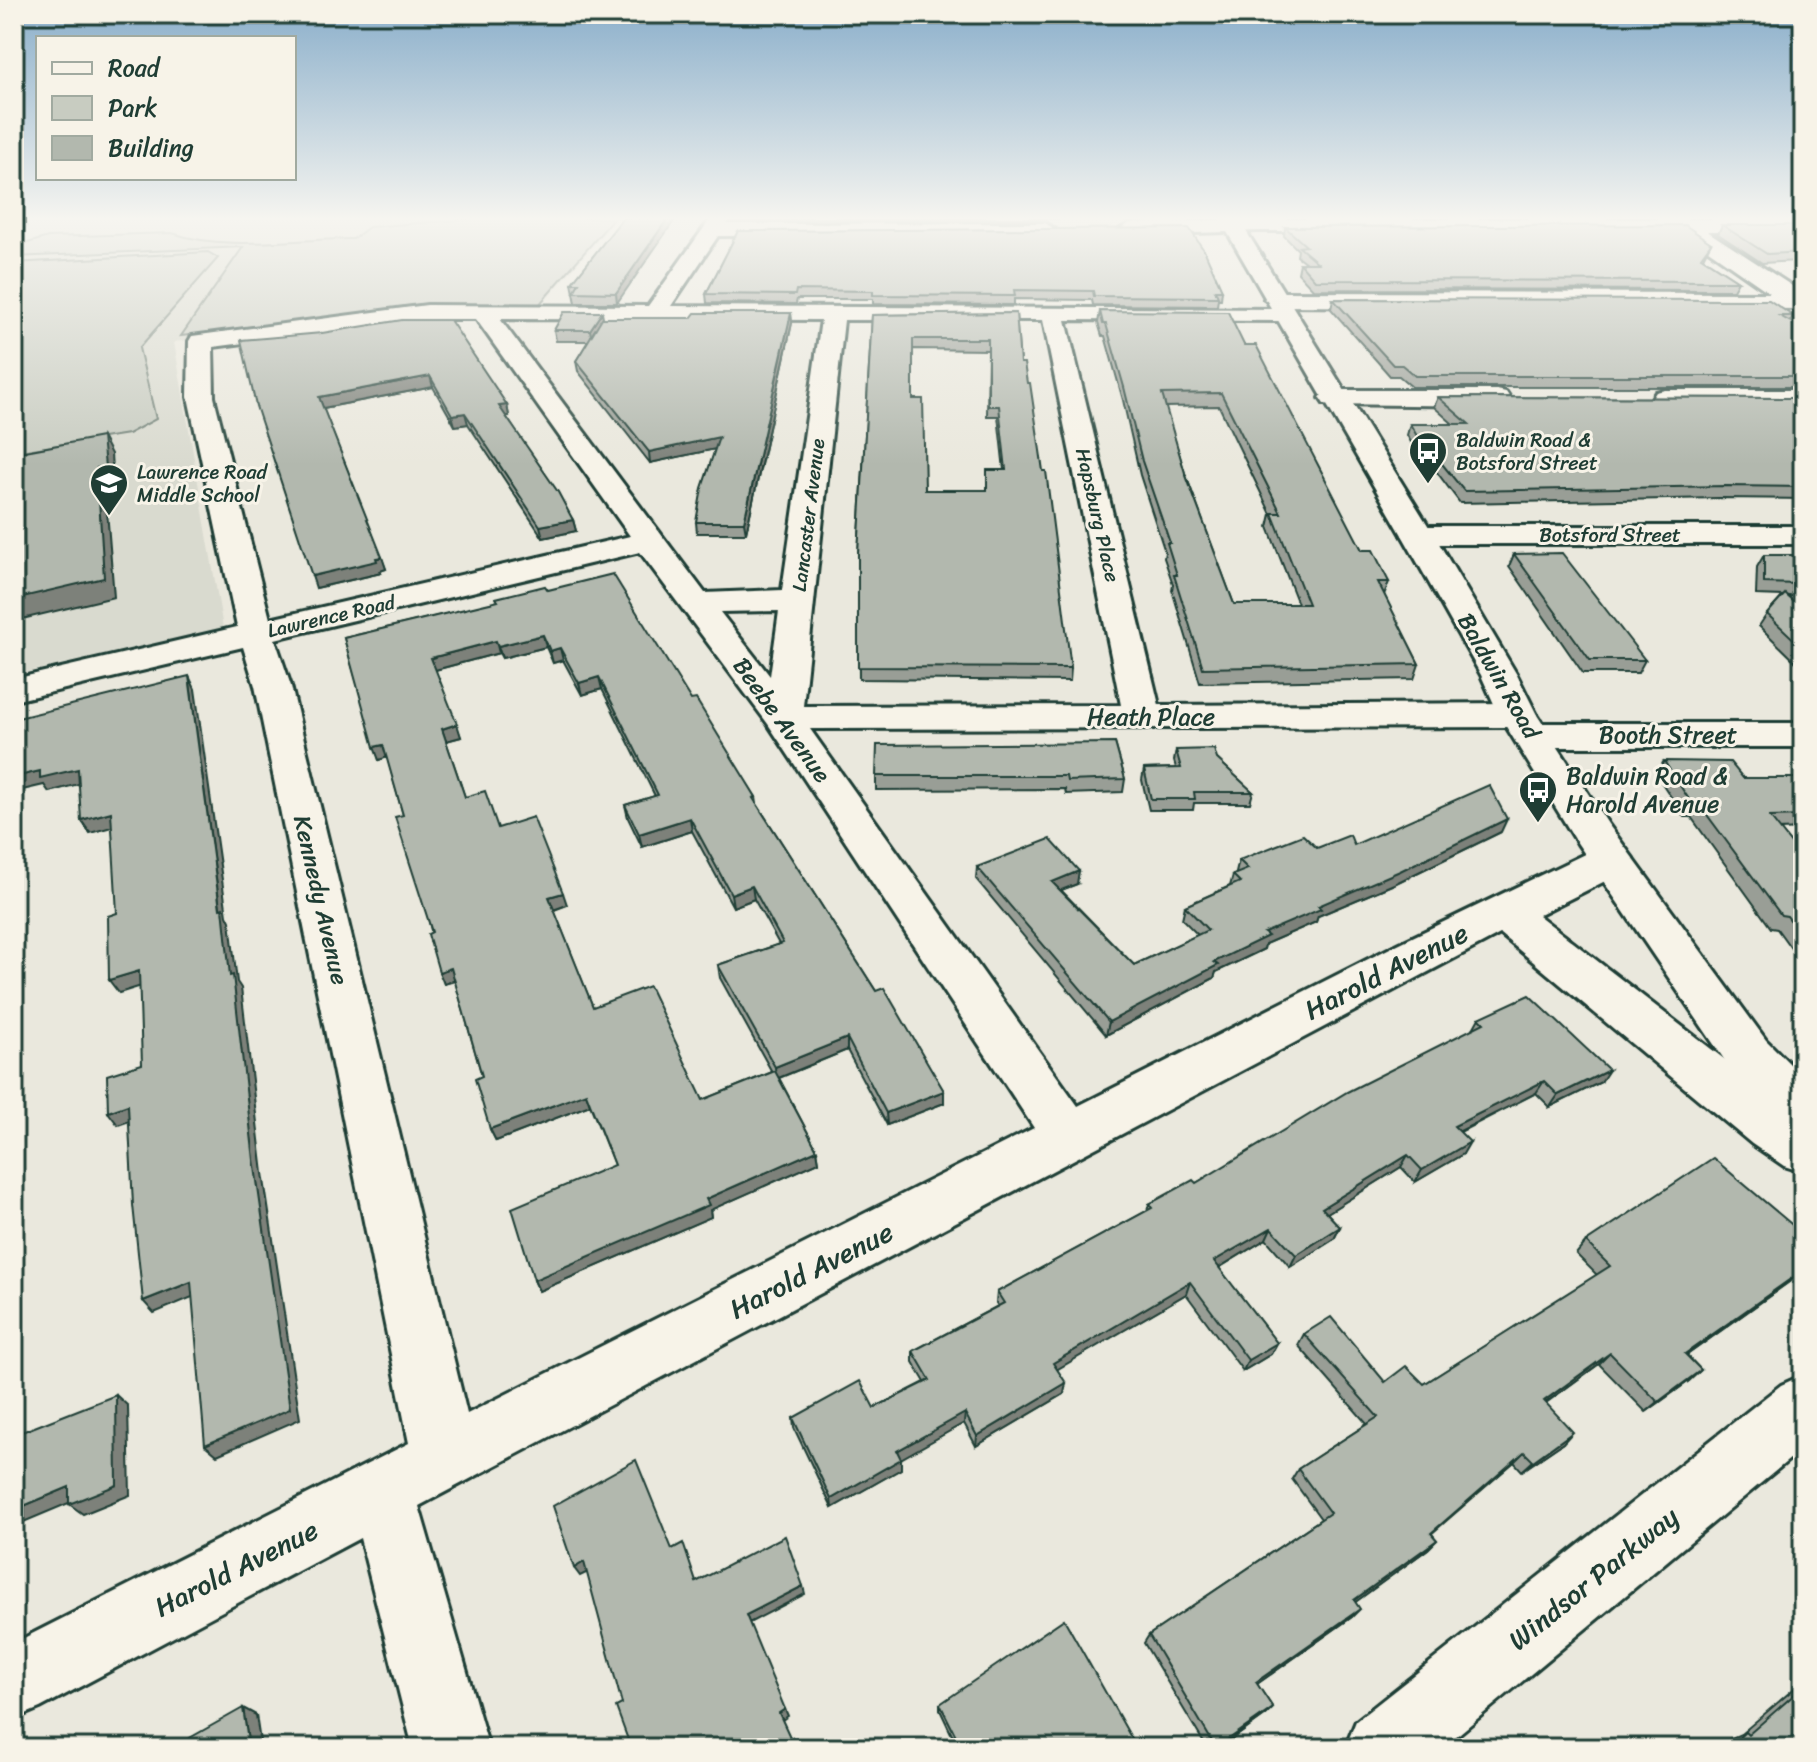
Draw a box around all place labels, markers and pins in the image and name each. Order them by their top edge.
place label: Baldwin Road & Botsford Street [1456,423,1598,481]
bus stop icon: Baldwin Road & Botsford Street [1407,430,1449,485]
place label: Lawrence Road Middle School [137,455,269,513]
school or university icon: Lawrence Road Middle School [88,462,130,517]
place label: Baldwin Road & Harold Avenue [1566,755,1728,825]
bus stop icon: Baldwin Road & Harold Avenue [1517,769,1559,824]

